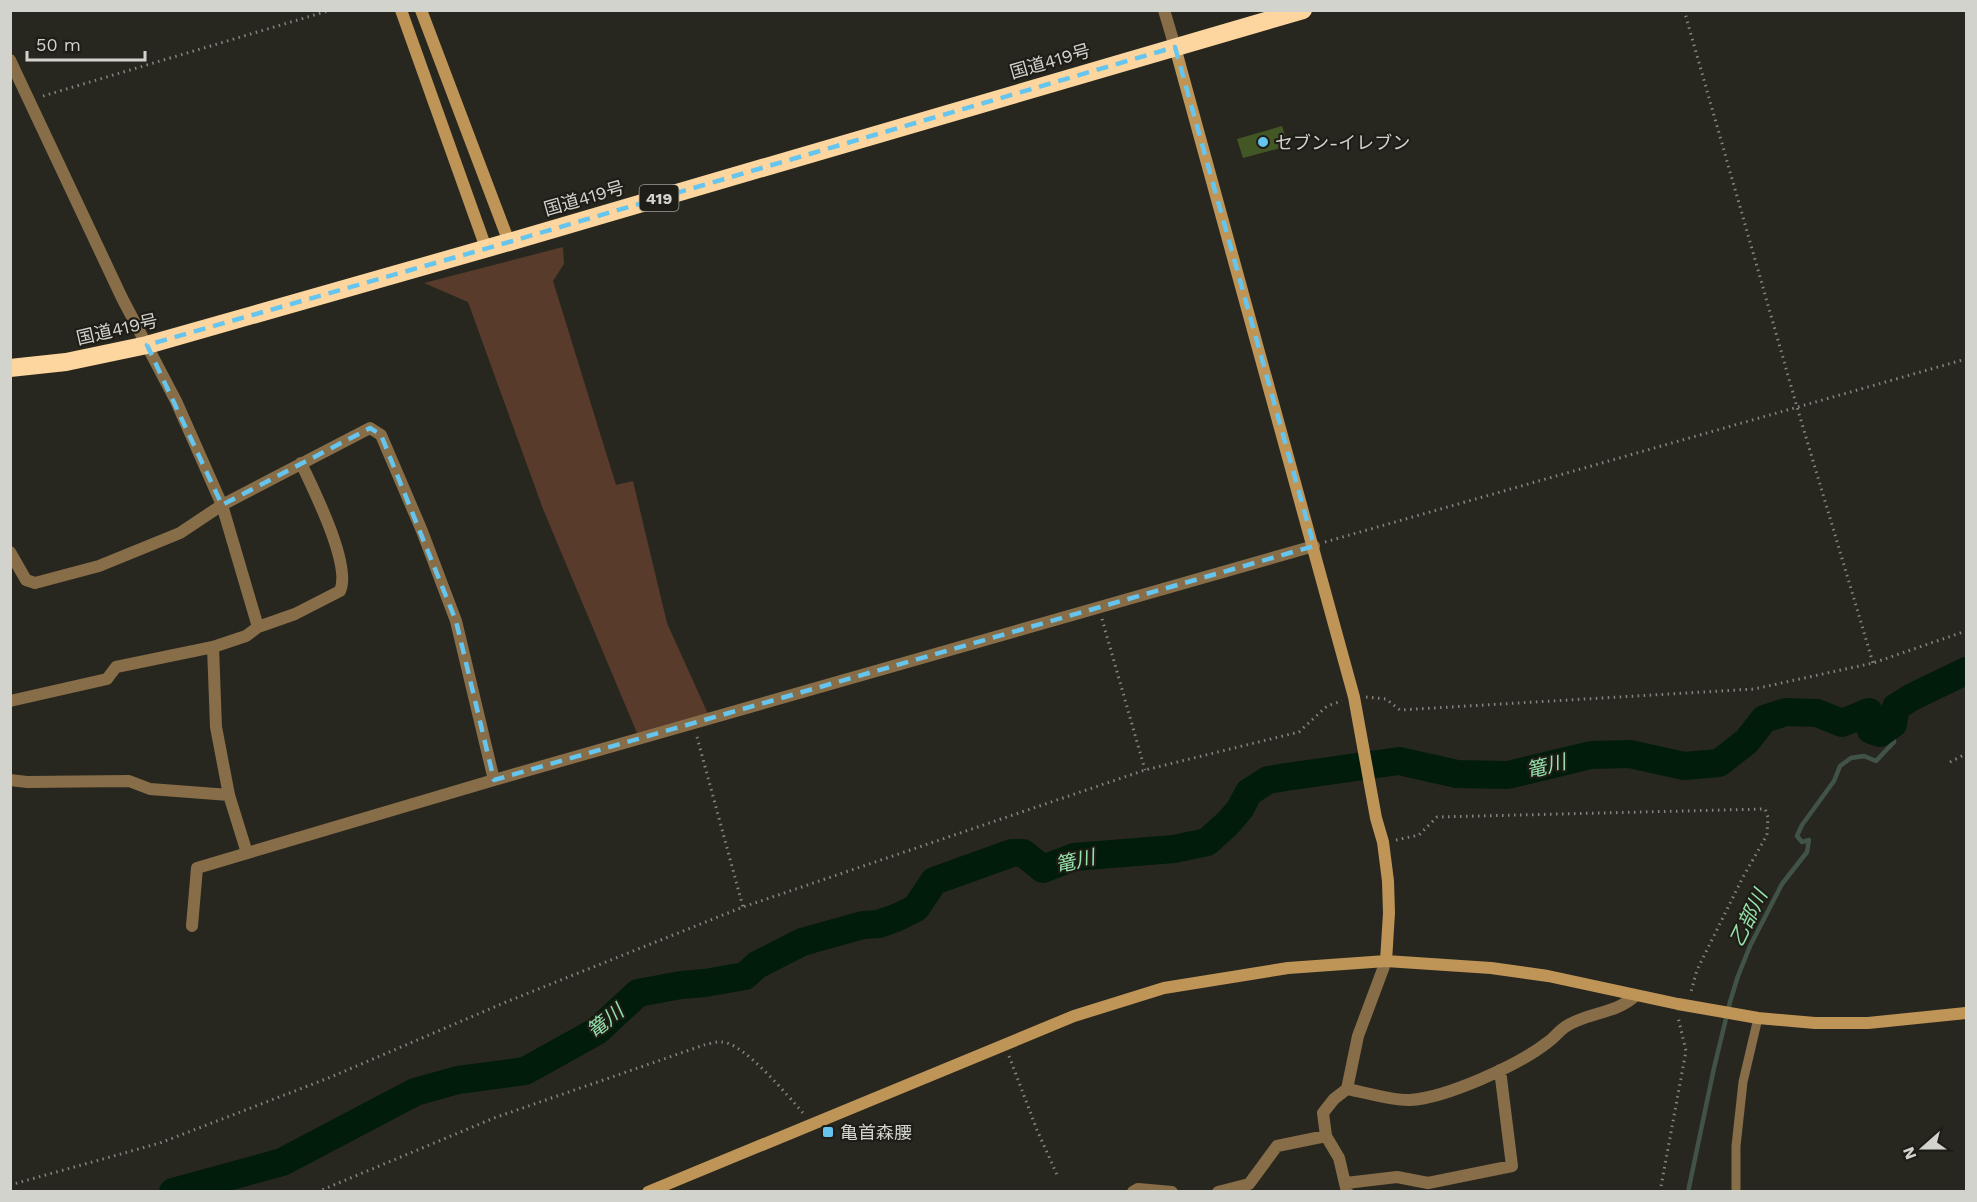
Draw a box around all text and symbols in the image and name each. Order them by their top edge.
scale bar [27,24,146,62]
text: 50 m [36,34,81,55]
street label: 国道419号 [1007,39,1093,83]
place label: セブン-イレブン [1275,132,1410,153]
marker: セブン-イレブン [1256,135,1270,149]
street label: 国道419号 [541,176,627,220]
road number: 419 [640,185,678,211]
street label: 国道419号 [74,309,160,349]
water label: 篭川 [1524,749,1570,782]
water label: 篭川 [1053,844,1099,877]
water label: 乙部川 [1724,884,1773,950]
water label: 篭川 [582,998,630,1043]
north arrow [1893,1118,1953,1178]
place label: 亀首森腰 [840,1122,912,1143]
marker: 亀首森腰 [821,1125,835,1139]
text: N [1898,1144,1920,1162]

